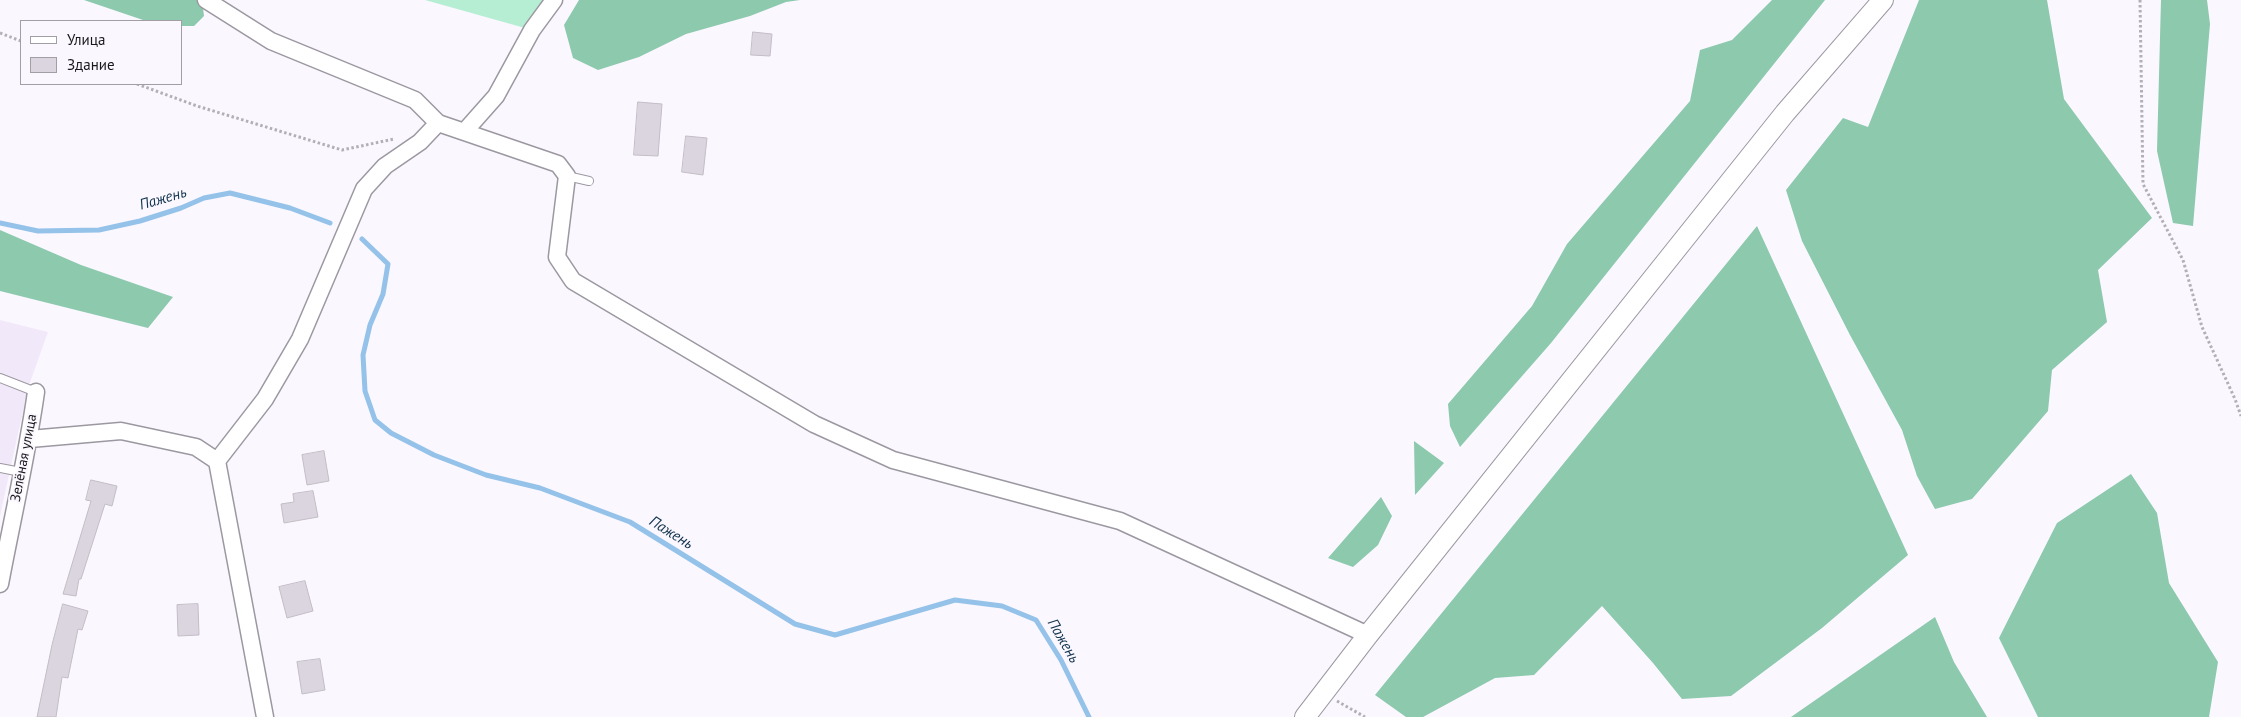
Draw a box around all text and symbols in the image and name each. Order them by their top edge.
legend [20,20,182,85]
text: Улица [67,30,105,49]
text: Здание [67,55,115,74]
water label: Пажень [137,184,189,214]
street label: Зелёная улица [7,413,41,503]
water label: Пажень [646,513,696,553]
water label: Пажень [1043,616,1083,666]

